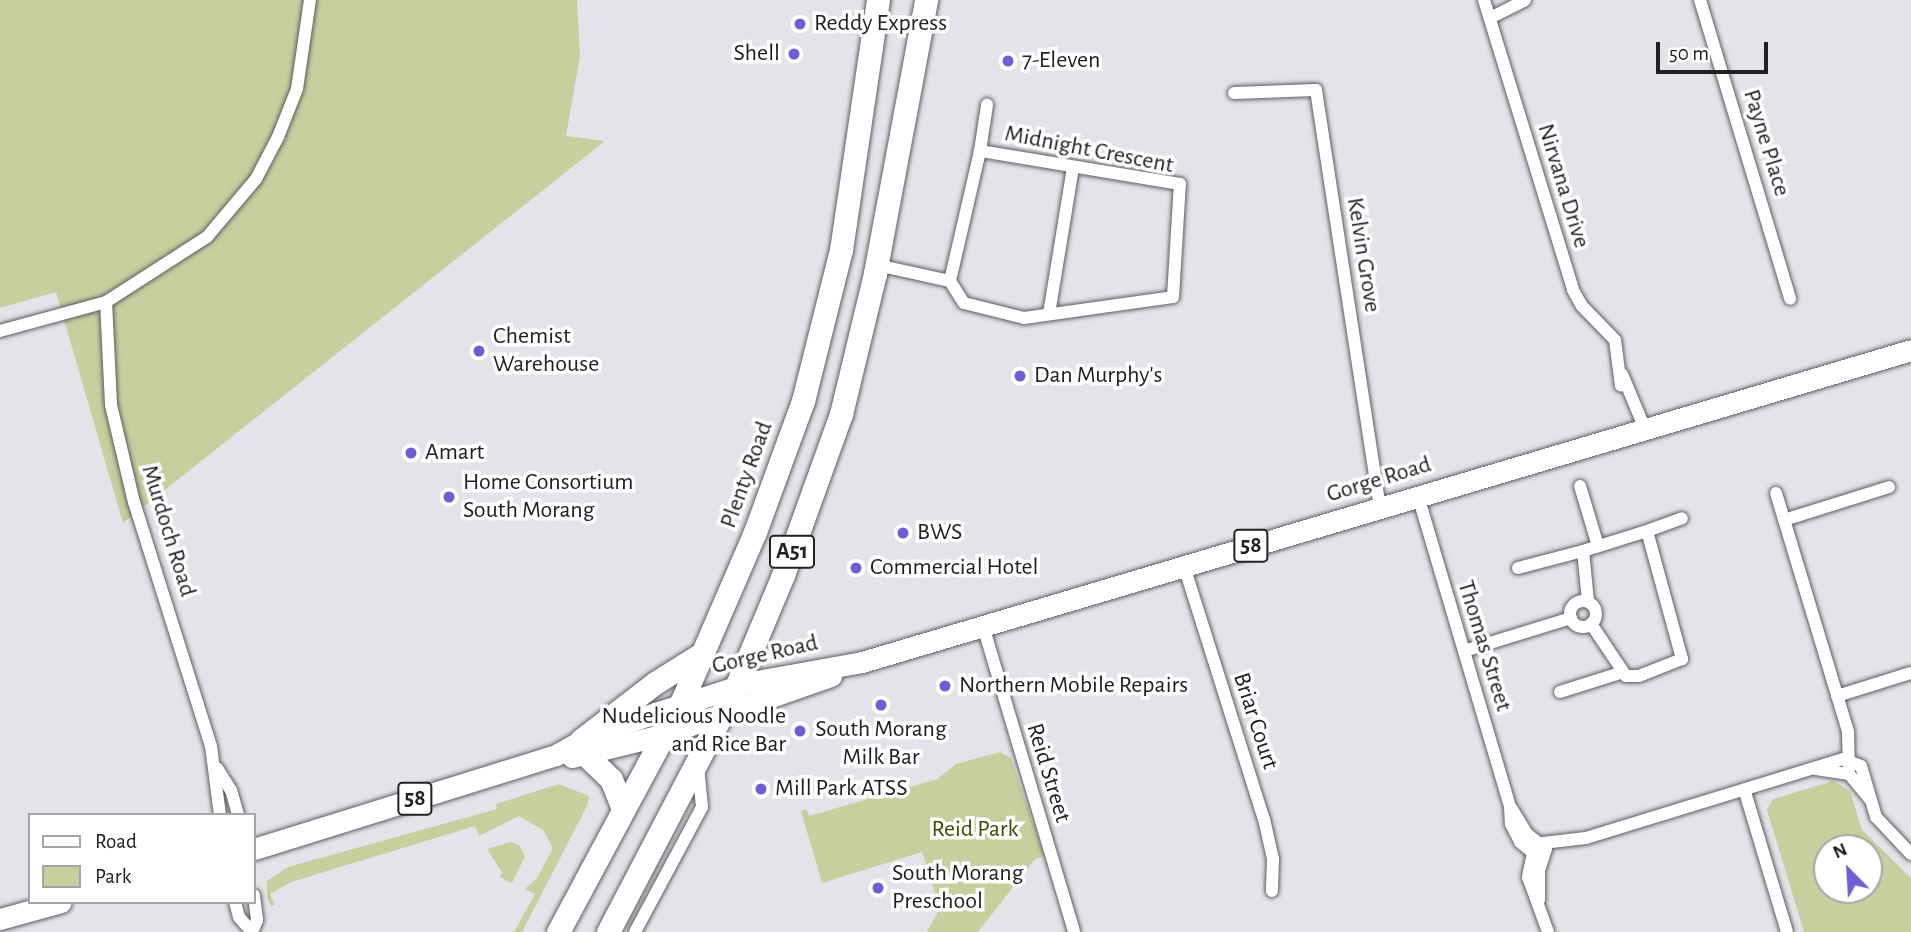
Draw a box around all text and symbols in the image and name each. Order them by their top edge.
place label: Reddy Express [814,10,947,38]
marker: Reddy Express [792,16,808,32]
scale bar [1659,28,1771,72]
place label: Shell [734,40,780,68]
text: 50 m [1669,43,1709,64]
marker: Shell [786,46,802,62]
place label: 7-Eleven [1022,47,1100,75]
marker: 7-Eleven [1000,53,1016,69]
street label: Payne Place [1736,86,1796,200]
street label: Midnight Crescent [1002,120,1176,180]
street label: Nirvana Drive [1530,120,1596,252]
street label: Kelvin Grove [1340,196,1386,314]
place label: Chemist Warehouse [493,323,599,379]
marker: Chemist Warehouse [471,343,487,359]
place label: Dan Murphy's [1034,362,1162,390]
marker: Dan Murphy's [1012,368,1028,384]
street label: Plenty Road [714,418,780,532]
place label: Amart [425,439,484,467]
marker: Amart [403,445,419,461]
street label: Gorge Road [1323,450,1435,510]
street label: Murdoch Road [134,462,202,600]
place label: Home Consortium South Morang [463,469,633,525]
marker: Home Consortium South Morang [441,489,457,505]
place label: BWS [917,519,962,547]
marker: BWS [895,525,911,541]
road number: 58 [1232,526,1270,566]
road number: A51 [768,532,816,572]
place label: Commercial Hotel [870,554,1039,582]
marker: Commercial Hotel [848,560,864,576]
street label: Thomas Street [1450,577,1518,715]
street label: Gorge Road [709,629,821,681]
street label: Briar Court [1226,669,1284,773]
place label: Northern Mobile Repairs [959,672,1188,700]
marker: Northern Mobile Repairs [937,678,953,694]
marker: South Morang Milk Bar [873,697,889,713]
place label: Nudelicious Noodle and Rice Bar [602,703,786,759]
place label: South Morang Milk Bar [815,716,947,772]
street label: Reid Street [1019,720,1077,826]
marker: Nudelicious Noodle and Rice Bar [792,723,808,739]
place label: Mill Park ATSS [775,775,908,803]
road number: 58 [396,779,434,818]
marker: Mill Park ATSS [753,781,769,797]
legend [28,813,256,904]
park label: Reid Park [931,816,1019,844]
text: Road [95,831,137,852]
north arrow [1813,834,1883,904]
text: N [1830,840,1850,863]
place label: South Morang Preschool [892,860,1023,916]
text: Park [95,866,131,887]
marker: South Morang Preschool [870,880,886,896]

